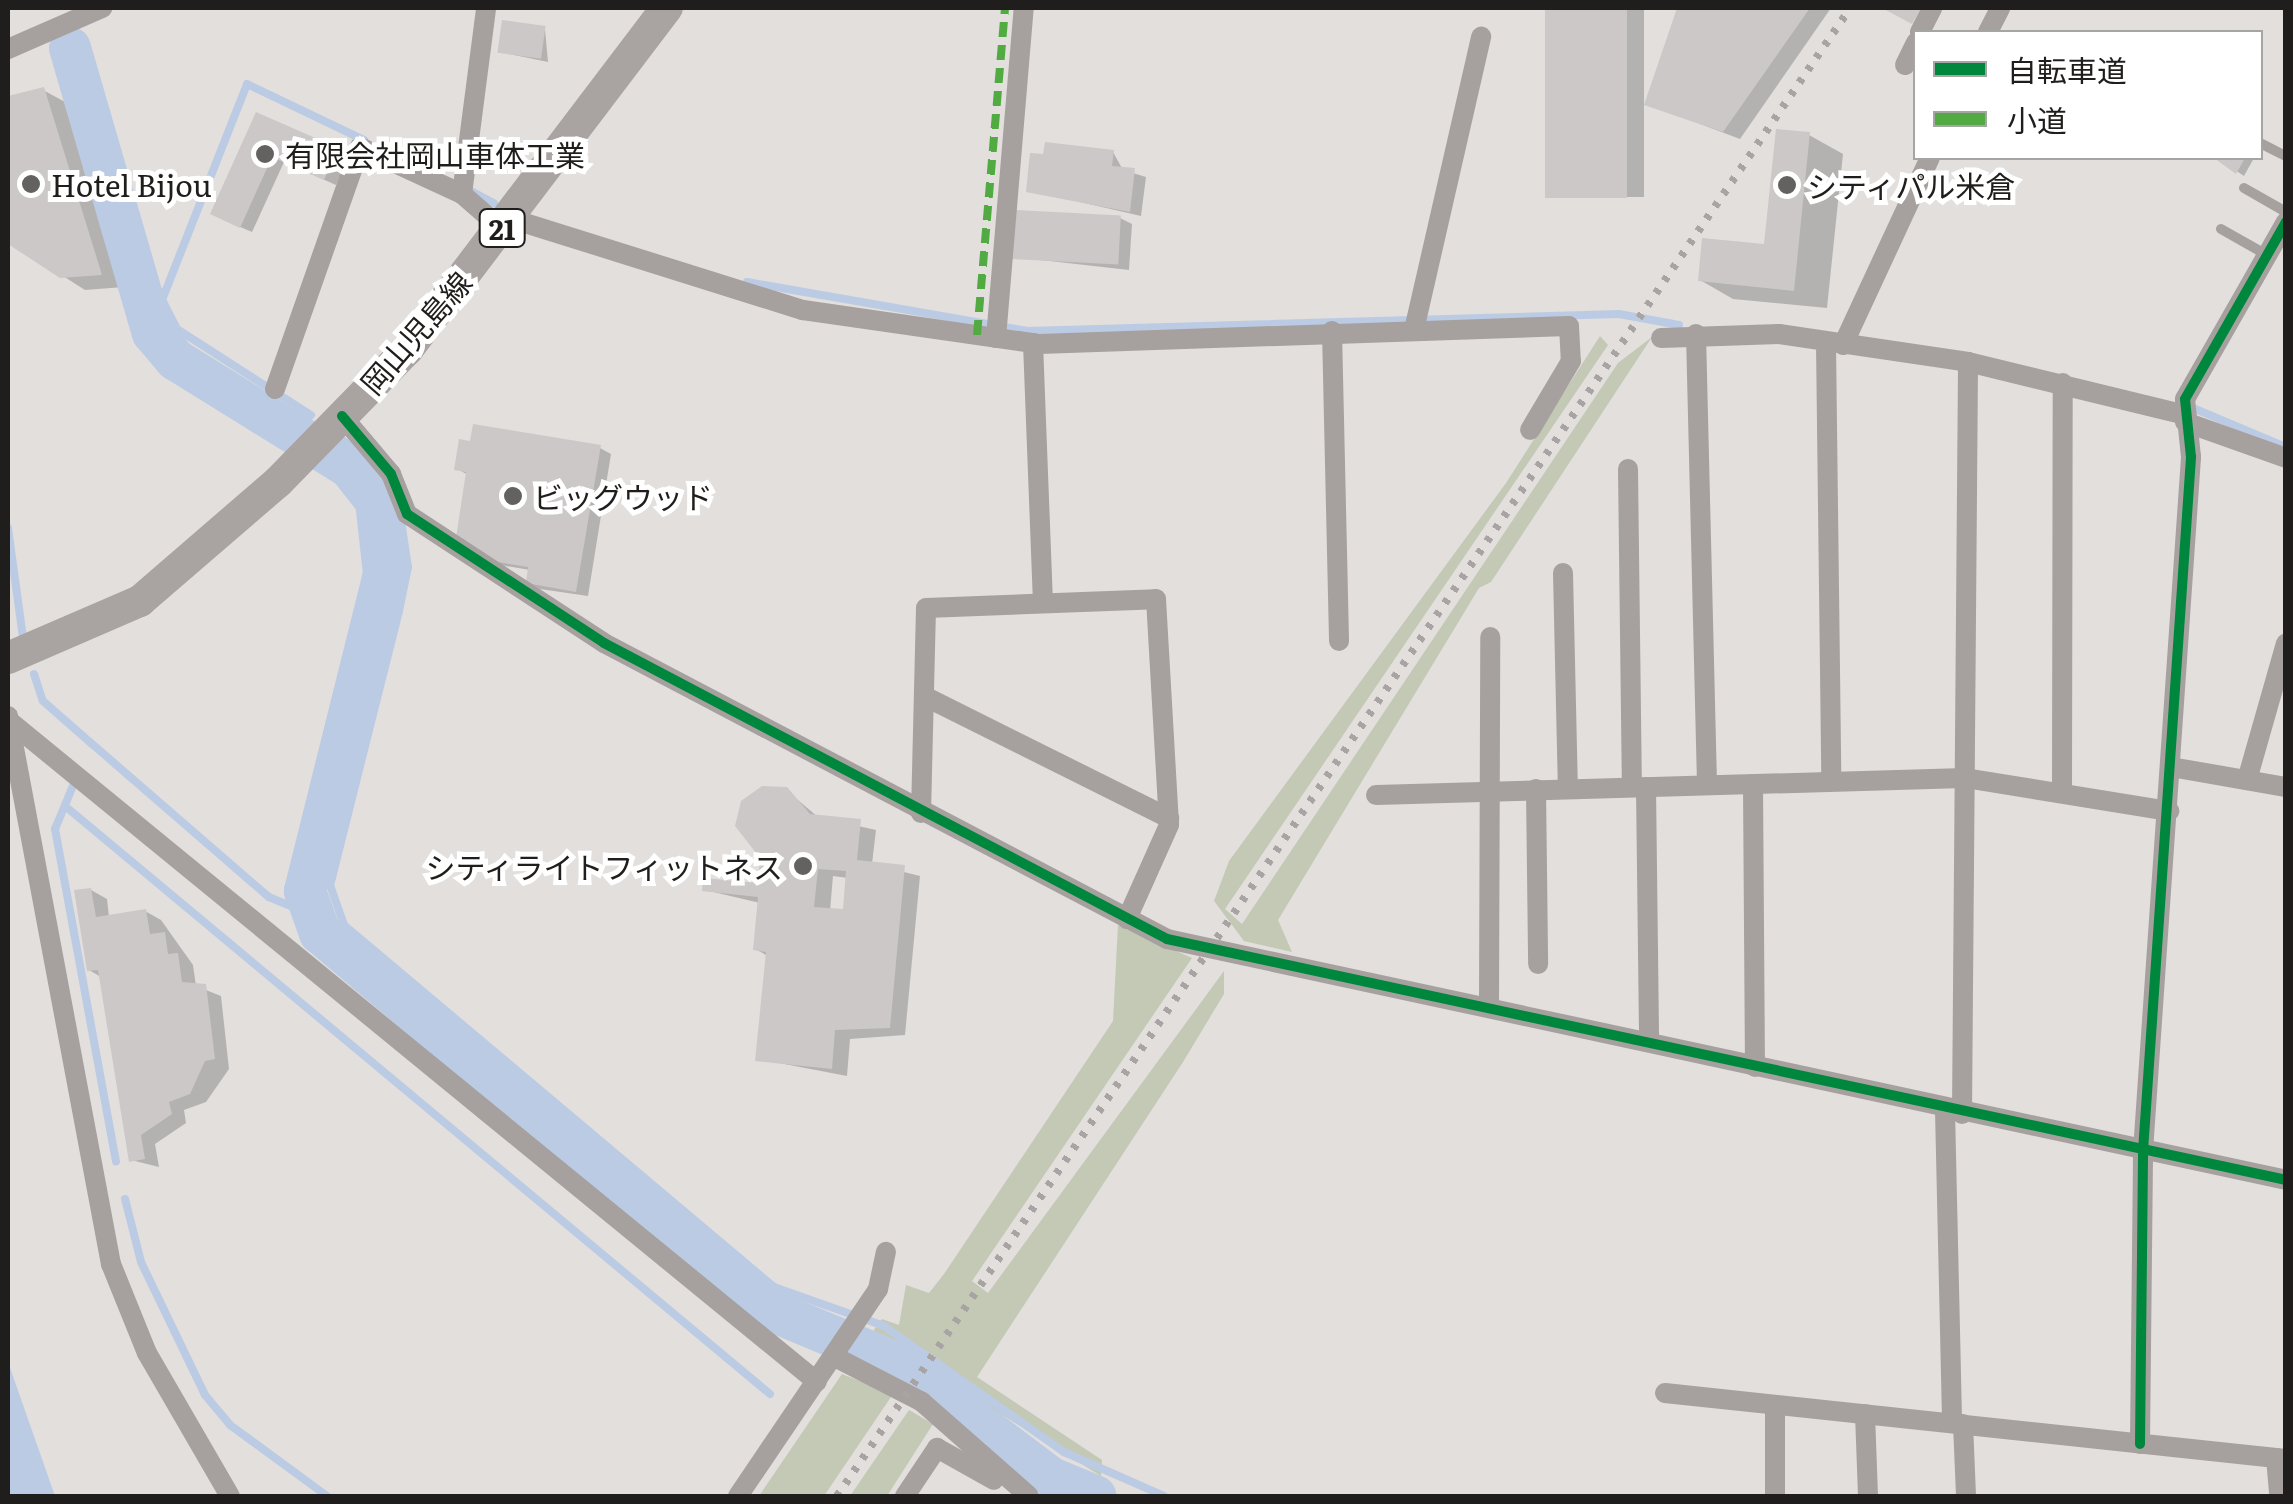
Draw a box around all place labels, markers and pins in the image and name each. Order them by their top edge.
place label: 有限会社岡山車体工業 [285,136,585,172]
marker: 有限会社岡山車体工業 [254,143,276,165]
place label: Hotel Bijou [51,166,212,202]
place label: シティパル米倉 [1807,167,2017,203]
marker: Hotel Bijou [20,173,42,195]
marker: シティパル米倉 [1776,174,1798,196]
place label: ビッグウッド [533,478,713,514]
marker: ビッグウッド [502,485,524,507]
place label: シティライトフィットネス [423,848,783,884]
marker: シティライトフィットネス [792,855,814,877]

